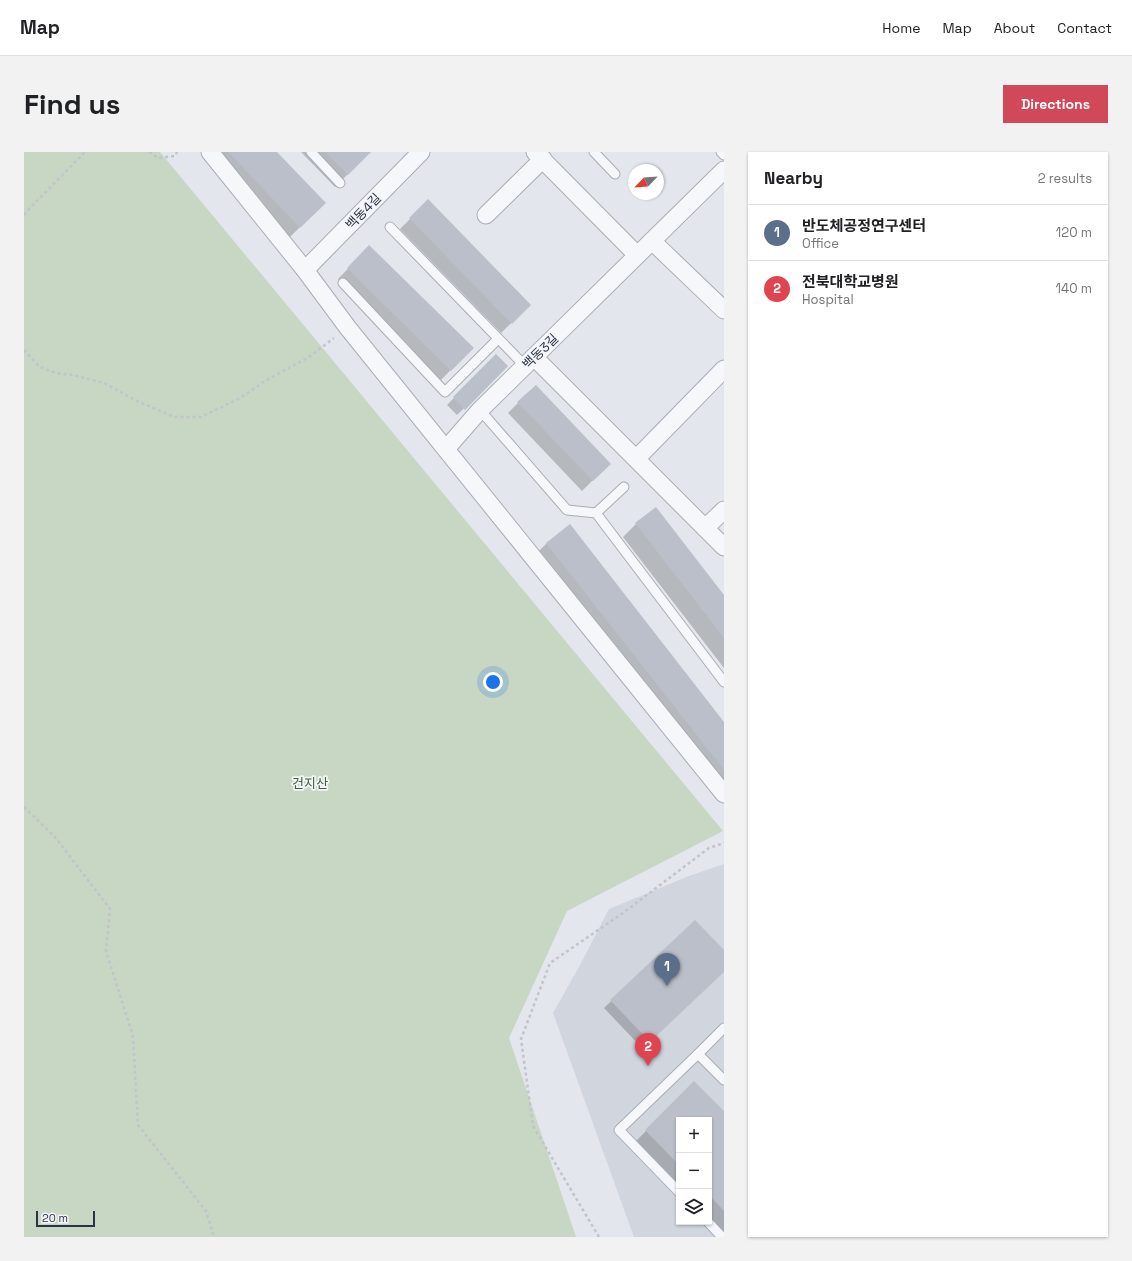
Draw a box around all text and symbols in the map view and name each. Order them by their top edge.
text: Map [20,15,60,40]
text: Home [882,19,920,37]
text: Map [942,19,972,37]
text: About [994,19,1035,37]
text: Contact [1057,19,1112,37]
button: Directions [1003,85,1108,123]
text: Find us [24,86,121,122]
north arrow [628,164,664,200]
text: Nearby [764,167,823,189]
text: 2 results [1038,170,1092,187]
street label: 백동4길 [342,190,385,233]
text: 반도체공정연구센터 [802,216,926,235]
text: 1 [774,224,780,241]
text: 120 m [1056,224,1092,241]
text: Office [802,235,839,252]
text: 전북대학교병원 [802,272,899,291]
text: 2 [773,280,781,297]
text: 140 m [1056,280,1092,297]
text: Hospital [802,291,854,308]
street label: 백동3길 [519,330,562,373]
your location [483,672,503,692]
park label: 건지산 [292,775,328,792]
pin: 1 [654,953,680,986]
pin: 2 [635,1033,661,1066]
map controls [676,1117,712,1225]
button: + [676,1117,712,1153]
button: − [676,1153,712,1189]
button: layers [676,1189,712,1225]
scale bar [36,1209,95,1228]
text: 20 m [42,1211,68,1225]

